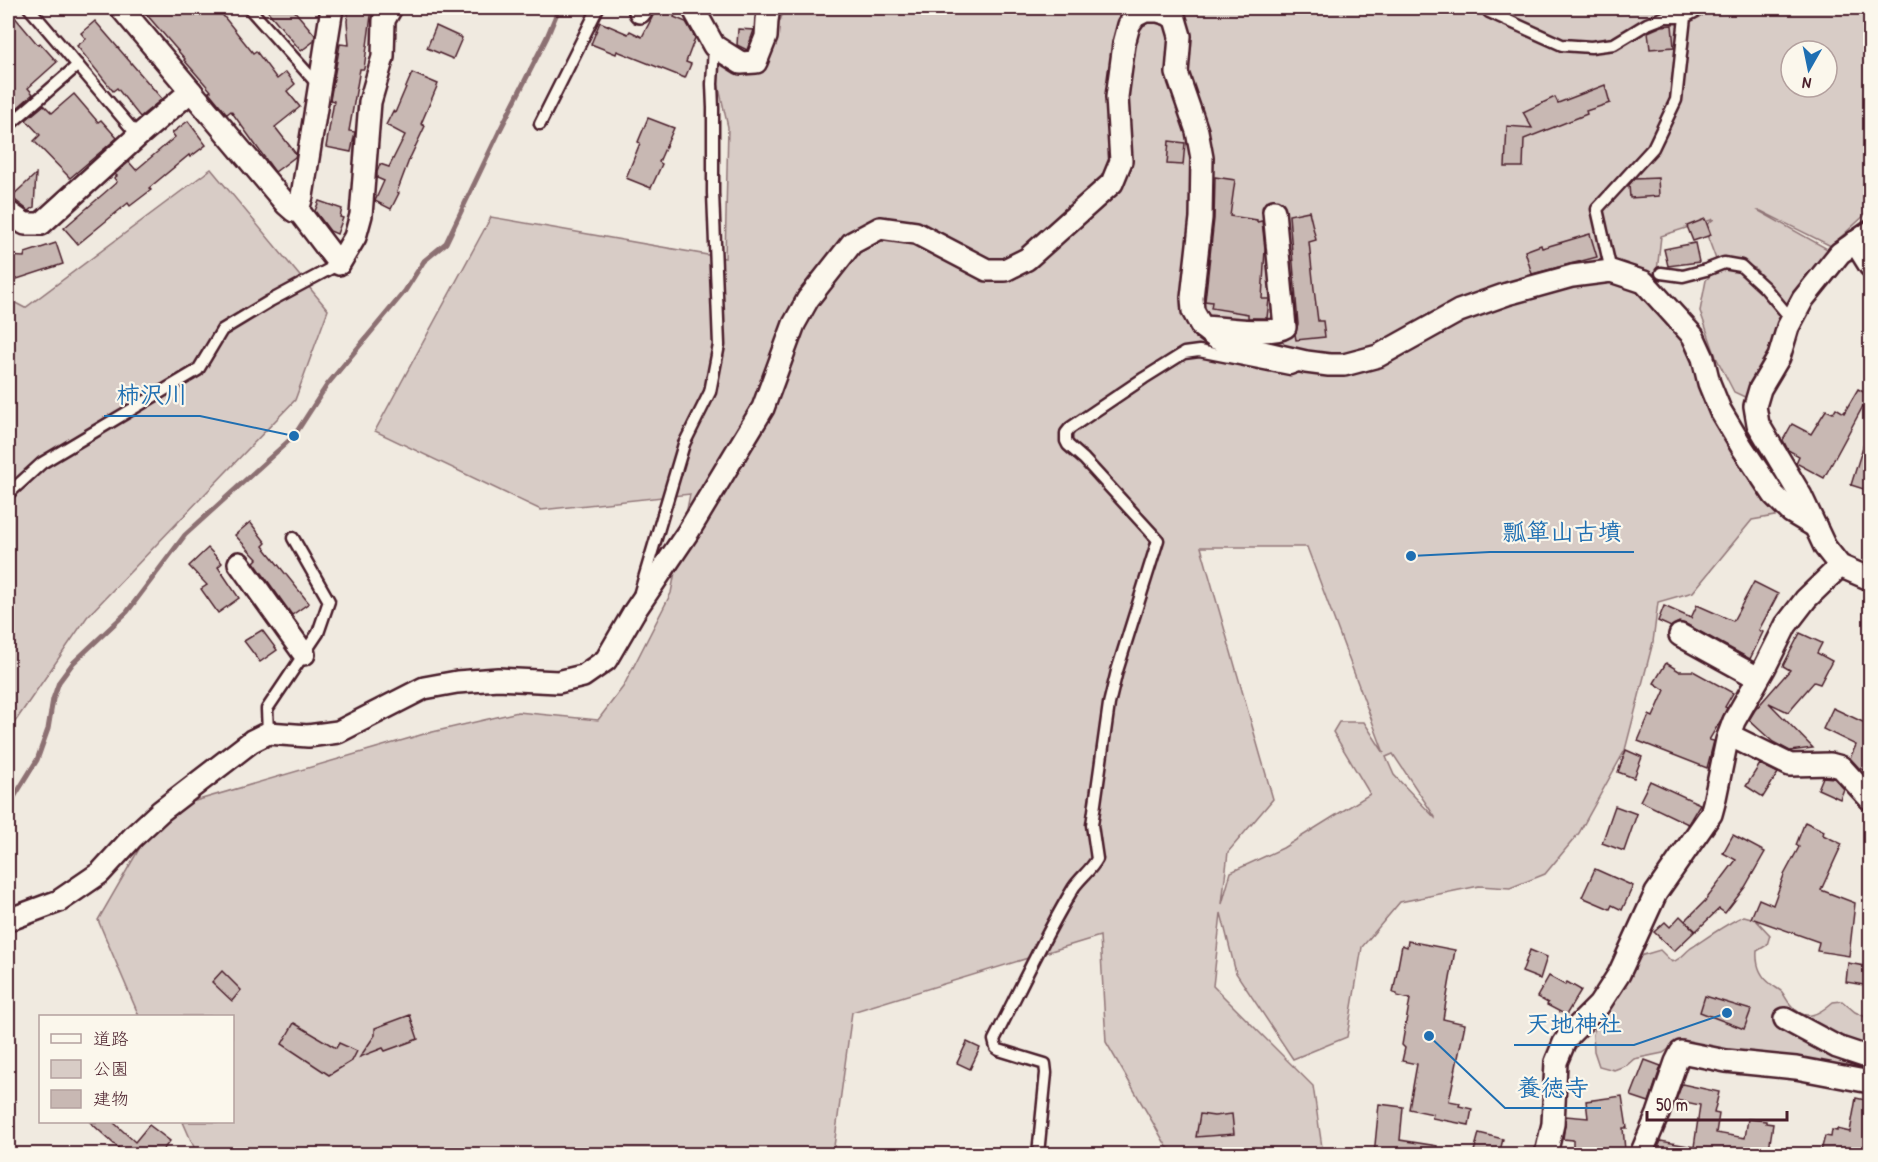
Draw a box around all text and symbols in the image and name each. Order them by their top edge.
north arrow [1779,39,1839,99]
text: N [1800,72,1813,95]
callout: 柿沢川 [104,374,200,416]
text: 柿沢川 [116,378,188,410]
callout: 瓢箪山古墳 [1490,510,1634,552]
text: 瓢箪山古墳 [1502,515,1622,547]
callout: 天地神社 [1514,1003,1634,1045]
text: 天地神社 [1526,1007,1622,1039]
legend [39,1015,234,1123]
text: 道路 [93,1026,129,1051]
text: 公園 [93,1056,129,1081]
callout: 養徳寺 [1505,1066,1601,1108]
text: 養徳寺 [1517,1071,1589,1103]
scale bar [1647,1084,1786,1122]
text: 建物 [93,1086,129,1111]
text: 50 m [1656,1092,1688,1117]

